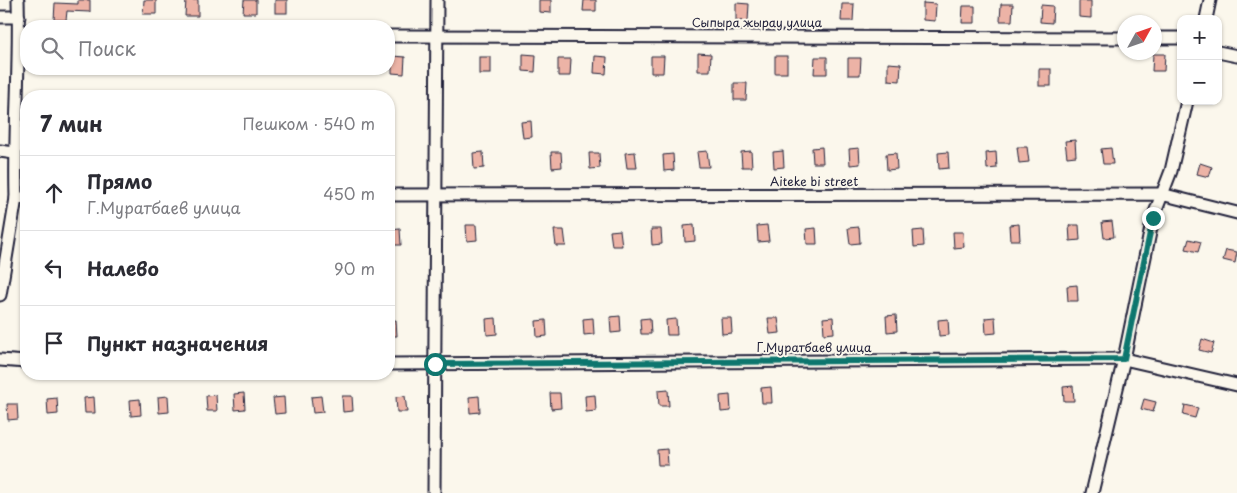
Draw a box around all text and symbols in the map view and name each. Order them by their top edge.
street label: Сыпыра жырау улица [692,13,823,31]
north arrow [1117,15,1162,60]
map controls [1177,15,1222,105]
button: + [1177,15,1222,60]
search box [20,20,395,75]
icon: search [38,34,66,62]
text: Поиск [78,34,136,62]
button: − [1177,60,1222,105]
text: 7 мин [40,107,103,139]
text: Пешком · 540 m [242,111,375,135]
text: Прямо [87,167,152,195]
street label: Aiteke bi street [770,172,858,190]
icon: ahead [40,179,68,207]
text: 450 m [323,181,375,205]
text: Г.Муратбаев улица [87,195,241,219]
route end [1142,207,1165,230]
icon: left [40,254,68,282]
text: Налево [87,254,159,282]
text: 90 m [334,256,375,280]
icon: arrive [40,329,68,357]
text: Пункт назначения [87,329,268,357]
street label: Г.Муратбаев улица [756,338,872,356]
route start [424,353,447,376]

